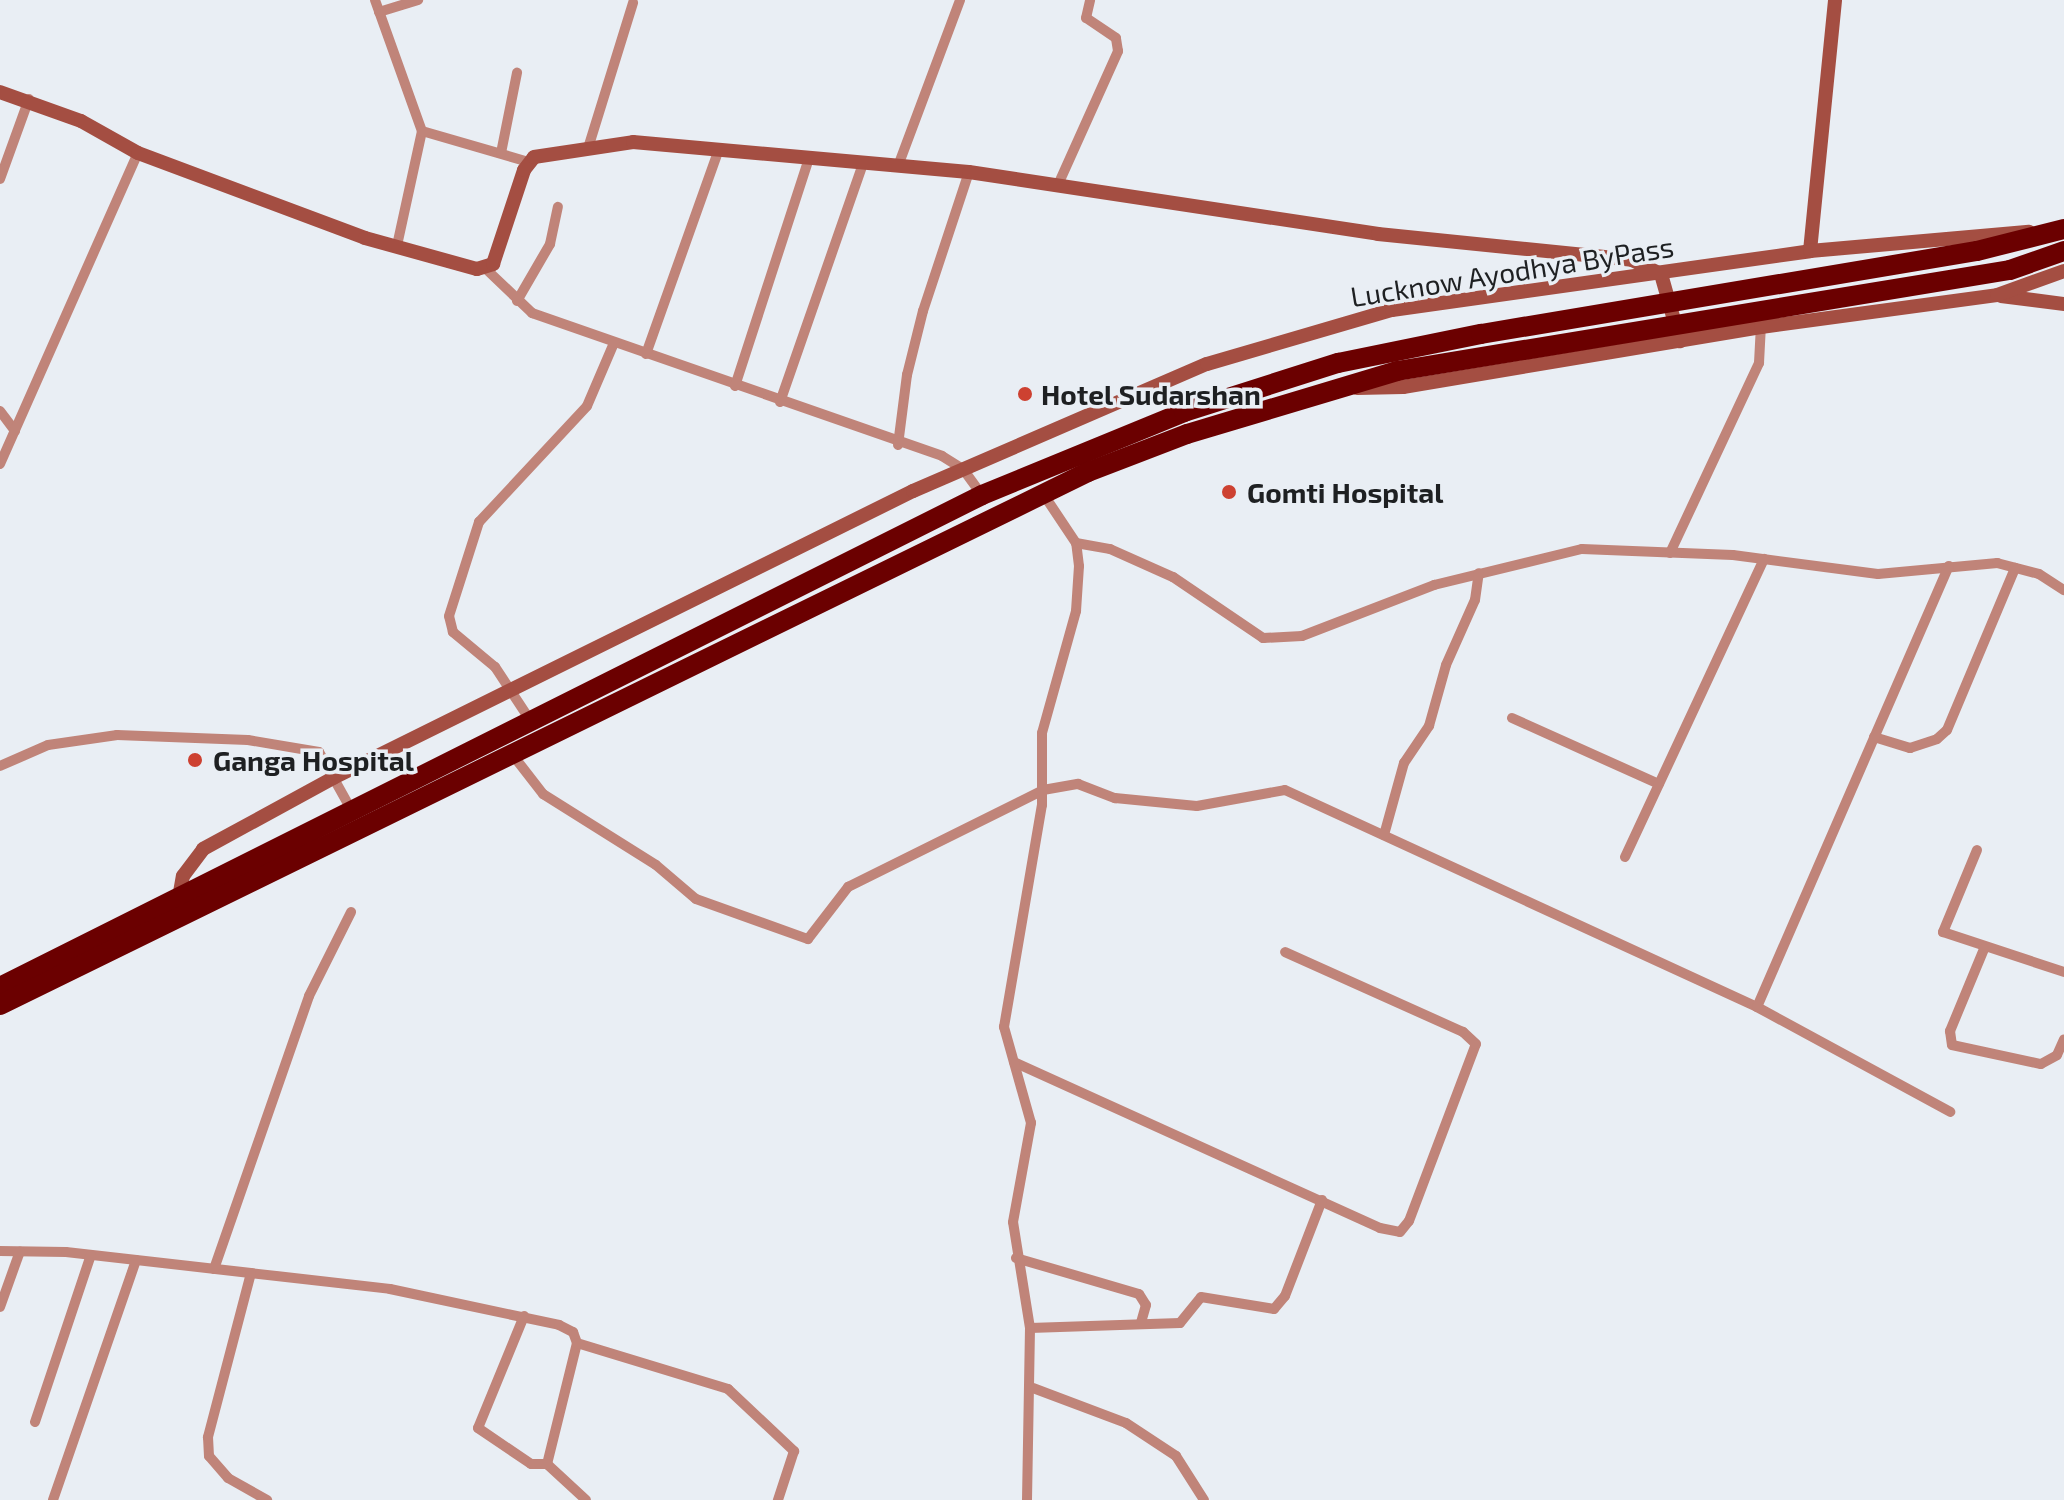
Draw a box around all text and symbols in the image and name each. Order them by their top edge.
street label: Lucknow Ayodhya ByPass [1347,229,1677,313]
place label: Hotel Sudarshan [1041,377,1261,411]
marker: Hotel Sudarshan [1016,385,1034,403]
place label: Gomti Hospital [1247,475,1443,509]
marker: Gomti Hospital [1218,481,1240,503]
place label: Ganga Hospital [213,743,414,777]
marker: Ganga Hospital [184,749,206,771]

